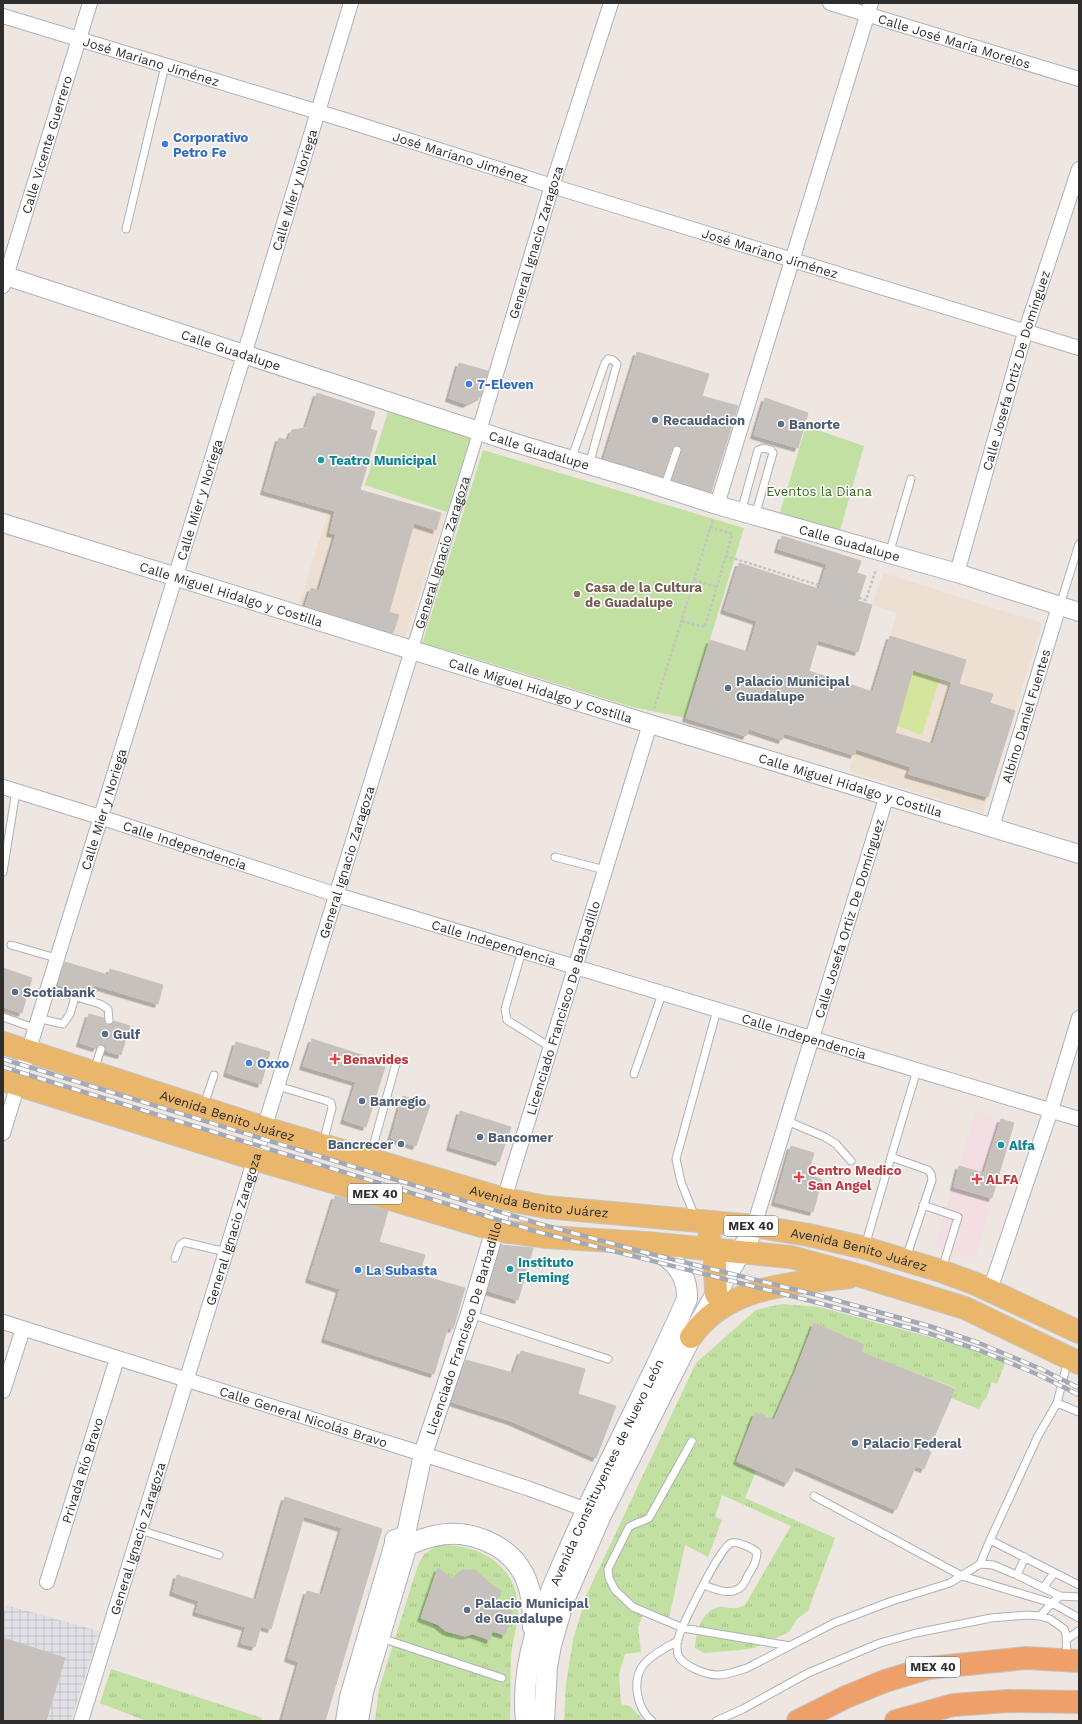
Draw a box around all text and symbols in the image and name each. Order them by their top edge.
street label: Calle José María Morelos [876,11,1032,72]
street label: José Mariano Jiménez [81,34,221,89]
street label: Calle Vicente Guerrero [19,74,75,216]
street label: Calle Mier y Noriega [269,127,320,253]
street label: José Mariano Jiménez [391,129,530,186]
place label: Corporativo Petro Fe [173,130,249,160]
marker: Corporativo Petro Fe [160,139,170,149]
street label: General Ignacio Zaragoza [506,163,566,321]
street label: José Mariano Jiménez [700,226,840,282]
street label: Calle Josefa Ortiz De Domínguez [979,268,1053,472]
street label: Calle Guadalupe [179,327,283,374]
place label: 7-Eleven [477,377,534,392]
marker: 7-Eleven [464,379,474,389]
place label: Recaudacion [663,413,745,428]
marker: Recaudacion [650,415,660,425]
place label: Banorte [789,417,840,432]
marker: Banorte [776,419,786,429]
street label: Calle Guadalupe [487,428,591,473]
street label: Calle Mier y Noriega [174,437,226,562]
place label: Teatro Municipal [329,453,437,468]
marker: Teatro Municipal [316,455,326,465]
street label: General Ignacio Zaragoza [412,474,473,631]
park label: Eventos la Diana [766,484,872,499]
street label: Calle Guadalupe [797,522,902,564]
street label: Calle Miguel Hidalgo y Costilla [138,559,325,630]
place label: Casa de la Cultura de Guadalupe [585,580,702,610]
marker: Casa de la Cultura de Guadalupe [572,589,582,599]
street label: Albino Daniel Fuentes [999,647,1054,785]
street label: Calle Miguel Hidalgo y Costilla [447,655,635,726]
place label: Palacio Municipal Guadalupe [736,674,850,704]
marker: Palacio Municipal Guadalupe [723,683,733,693]
street label: Calle Mier y Noriega [78,746,130,872]
street label: Calle Miguel Hidalgo y Costilla [757,750,945,820]
street label: General Ignacio Zaragoza [316,783,378,940]
street label: Calle Josefa Ortiz De Domínguez [812,817,887,1020]
street label: Calle Independencia [121,818,249,873]
street label: Licenciado Francisco De Barbadillo [523,899,603,1117]
street label: Calle Independencia [430,917,558,969]
place label: Scotiabank [23,985,96,1000]
marker: Scotiabank [10,987,20,997]
street label: Calle Independencia [740,1011,869,1063]
place label: Gulf [113,1027,141,1042]
marker: Gulf [100,1029,110,1039]
place label: Benavides [343,1052,408,1067]
marker: Benavides [330,1054,340,1064]
place label: Oxxo [257,1056,289,1071]
marker: Oxxo [244,1058,254,1068]
street label: Avenida Benito Juárez [158,1087,297,1144]
place label: Banregio [370,1094,427,1109]
marker: Banregio [357,1096,367,1106]
place label: Bancomer [488,1130,553,1145]
marker: Bancomer [475,1132,485,1142]
place label: Bancrecer [328,1137,393,1152]
place label: Alfa [1009,1138,1035,1153]
marker: Bancrecer [396,1139,406,1149]
marker: Alfa [996,1140,1006,1150]
street label: General Ignacio Zaragoza [203,1150,264,1307]
place label: Centro Medico San Angel [808,1163,902,1193]
marker: Centro Medico San Angel [793,1171,805,1183]
place label: ALFA [986,1172,1019,1187]
marker: ALFA [971,1173,983,1185]
street label: Avenida Benito Juárez [468,1182,609,1221]
road number: MEX 40 [348,1184,402,1204]
road number: MEX 40 [724,1216,778,1236]
street label: Licenciado Francisco De Barbadillo [423,1220,505,1437]
street label: Avenida Benito Juárez [789,1225,929,1274]
place label: Instituto Fleming [518,1255,574,1285]
place label: La Subasta [366,1263,438,1278]
marker: Instituto Fleming [505,1264,515,1274]
marker: La Subasta [353,1265,363,1275]
street label: Avenida Constituyentes de Nuevo León [547,1356,667,1588]
street label: Calle General Nicolás Bravo [218,1383,389,1450]
street label: Privada Río Bravo [59,1416,106,1525]
place label: Palacio Federal [863,1436,962,1451]
marker: Palacio Federal [850,1438,860,1448]
street label: General Ignacio Zaragoza [107,1460,169,1617]
place label: Palacio Municipal de Guadalupe [475,1596,589,1626]
marker: Palacio Municipal de Guadalupe [462,1605,472,1615]
road number: MEX 40 [906,1657,960,1677]

